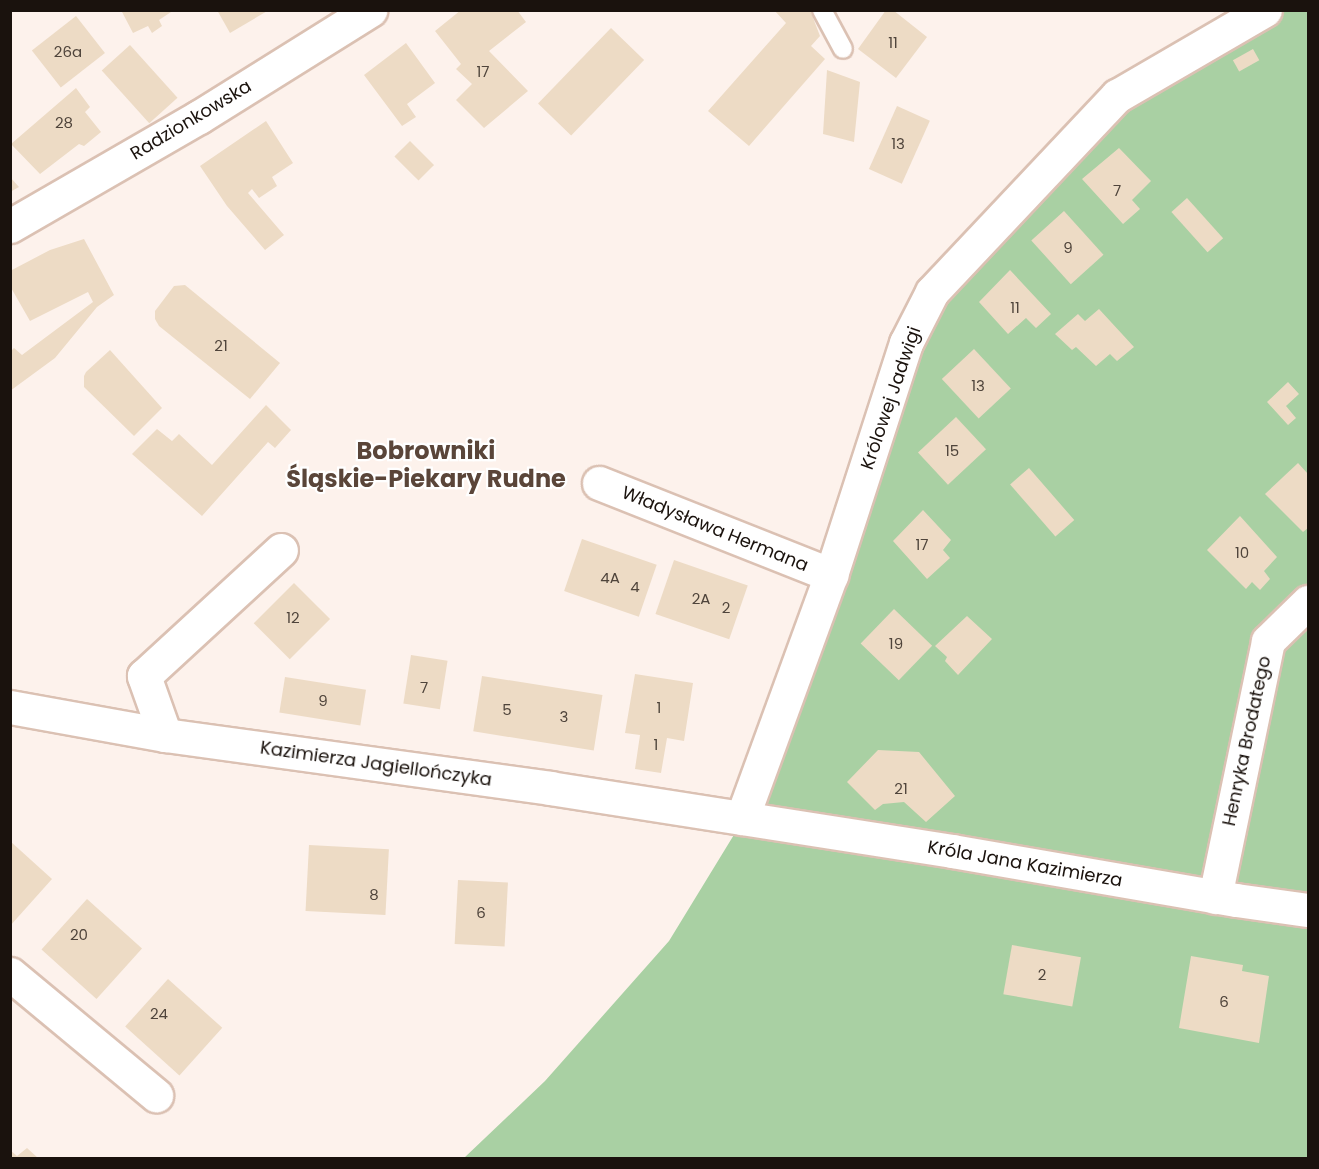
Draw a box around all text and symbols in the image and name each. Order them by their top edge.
house number: 11 [888,34,898,52]
house number: 26a [54,43,82,61]
house number: 17 [477,63,489,81]
street label: Radzionkowska [127,75,255,165]
house number: 28 [55,114,73,132]
house number: 13 [891,135,905,153]
house number: 7 [1113,182,1121,200]
house number: 9 [1063,239,1073,257]
house number: 11 [1010,299,1020,317]
street label: Królowej Jadwigi [856,324,926,472]
house number: 21 [214,337,228,355]
house number: 13 [971,377,985,395]
district label: Bobrowniki Śląskie-Piekary Rudne [286,437,566,493]
house number: 15 [945,442,959,460]
street label: Władysława Hermana [619,482,811,576]
house number: 17 [916,536,928,554]
house number: 10 [1235,544,1249,562]
house number: 4A [600,569,620,587]
house number: 4 [630,578,640,596]
house number: 2A [692,590,710,608]
house number: 2 [722,599,730,617]
house number: 12 [286,609,300,627]
house number: 19 [889,635,903,653]
street label: Henryka Brodatego [1218,654,1276,828]
house number: 7 [420,679,428,697]
house number: 9 [318,692,328,710]
house number: 1 [657,699,661,717]
house number: 5 [502,701,512,719]
house number: 3 [560,708,568,726]
house number: 1 [654,736,658,754]
street label: Kazimierza Jagiellończyka [259,737,493,791]
house number: 21 [894,780,908,798]
street label: Króla Jana Kazimierza [926,836,1124,892]
house number: 8 [369,886,379,904]
house number: 6 [476,904,486,922]
house number: 20 [70,926,88,944]
house number: 2 [1038,966,1046,984]
house number: 6 [1219,993,1229,1011]
house number: 24 [150,1005,168,1023]

